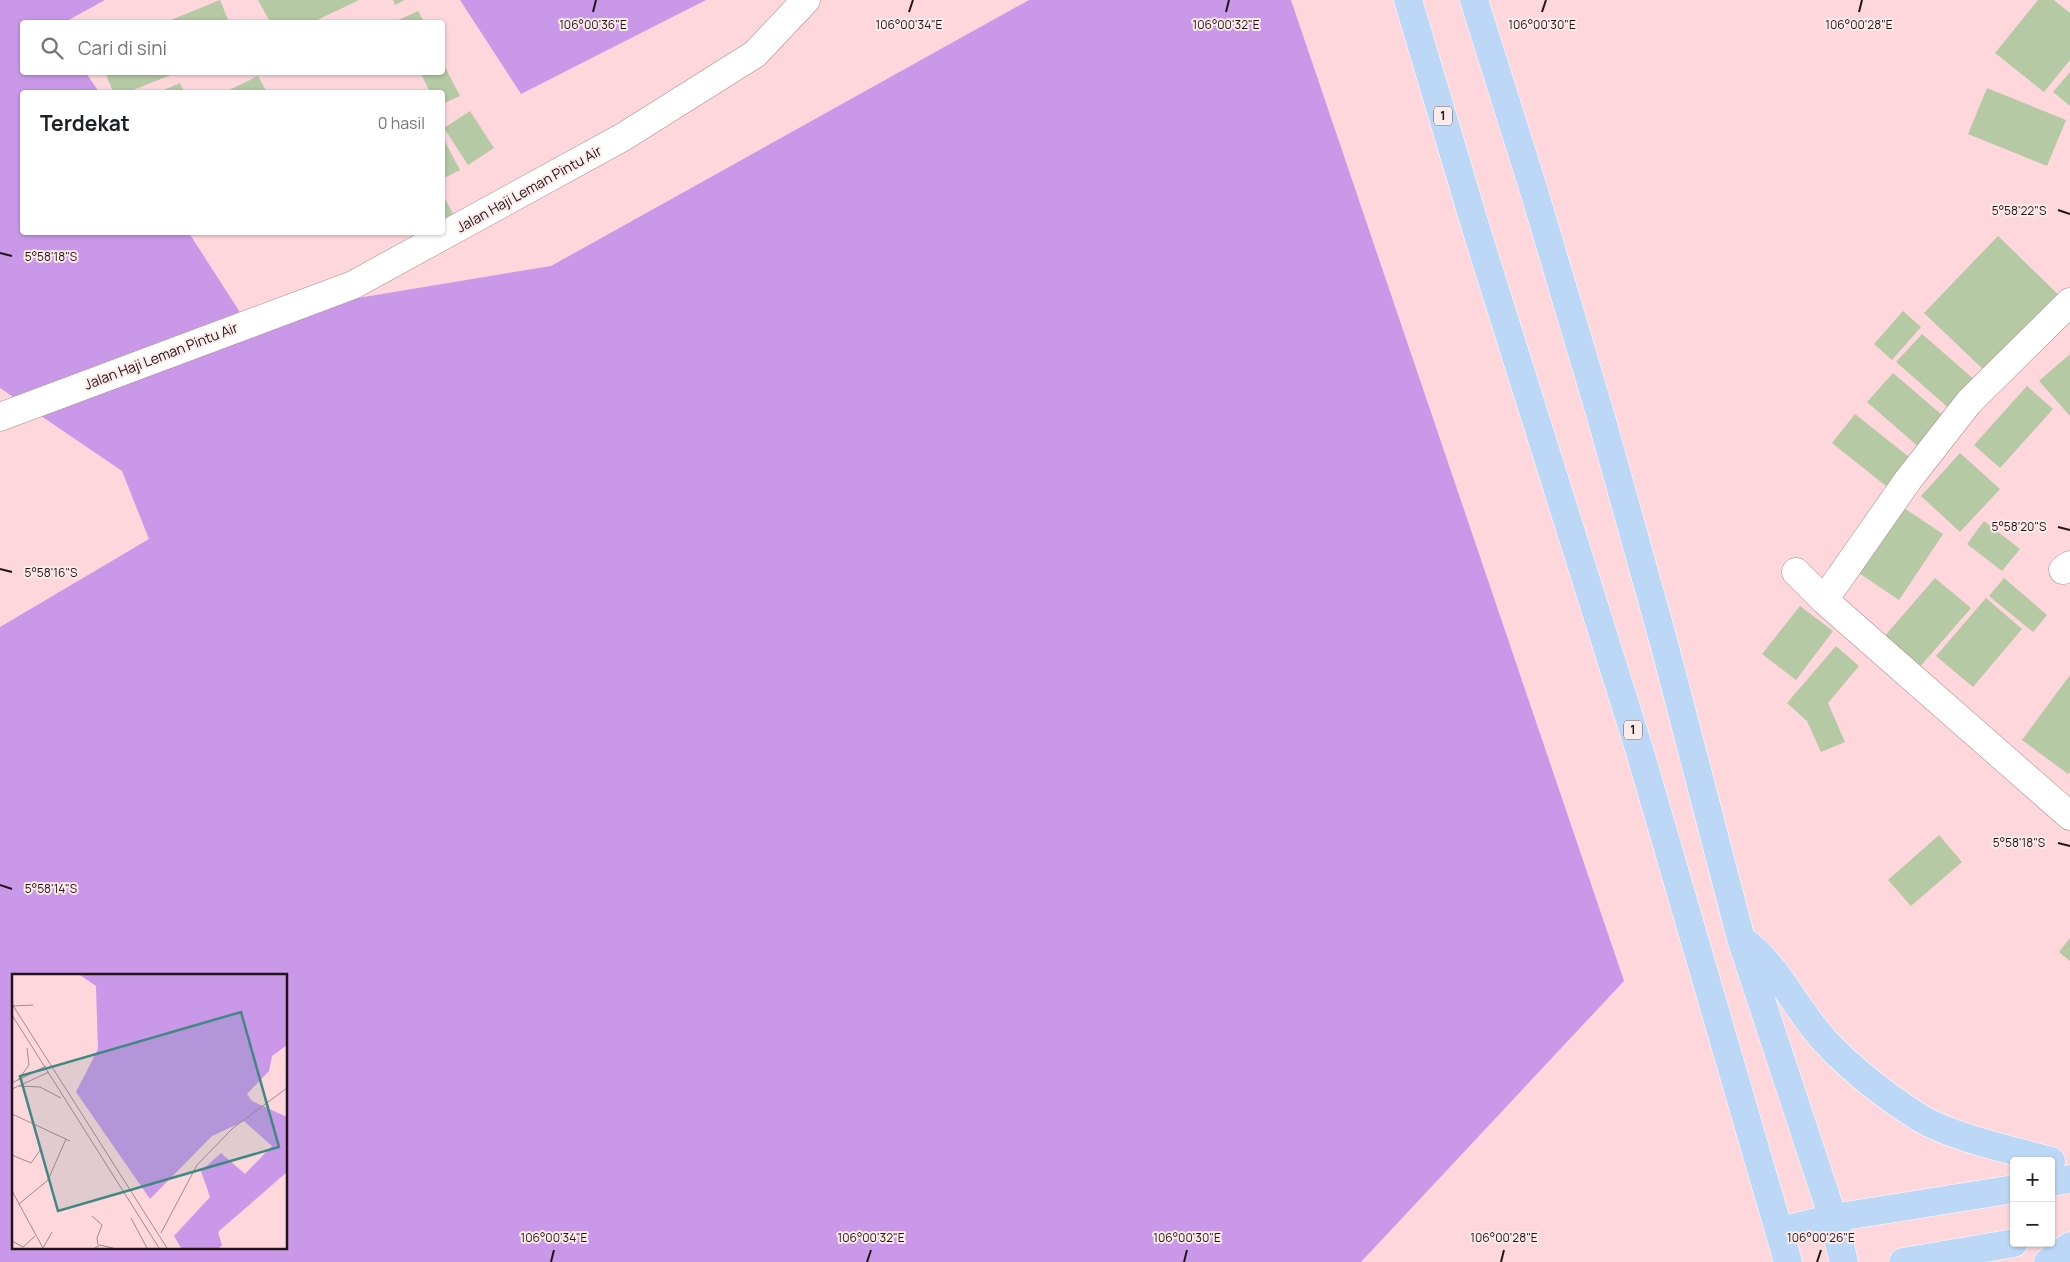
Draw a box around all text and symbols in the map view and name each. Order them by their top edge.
text: 106°00'36"E [559,16,627,33]
text: 106°00'34"E [876,16,943,33]
text: 106°00'32"E [1192,16,1260,33]
text: 106°00'30"E [1508,16,1576,33]
text: 106°00'28"E [1825,16,1893,33]
search box [20,20,445,75]
icon: search [38,34,66,62]
text: Cari di sini [78,35,167,61]
road number: 1 [1434,106,1452,125]
text: Terdekat [40,109,130,137]
text: 0 hasil [378,112,425,134]
street label: Jalan Haji Leman Pintu Air [453,141,605,236]
text: 5°58'22"S [1992,202,2046,219]
text: 5°58'18"S [25,248,77,265]
street label: Jalan Haji Leman Pintu Air [81,317,240,394]
text: 5°58'20"S [1991,518,2047,535]
text: 5°58'16"S [24,564,78,581]
road number: 1 [1624,720,1642,740]
text: 5°58'18"S [1993,834,2045,851]
text: 5°58'14"S [25,880,77,897]
inset map [12,974,288,1250]
map controls [2010,1157,2055,1247]
button: + [2010,1157,2055,1202]
button: − [2010,1202,2055,1247]
text: 106°00'34"E [521,1229,588,1246]
text: 106°00'32"E [837,1229,905,1246]
text: 106°00'30"E [1153,1229,1221,1246]
text: 106°00'28"E [1470,1229,1538,1246]
text: 106°00'26"E [1787,1229,1855,1246]

